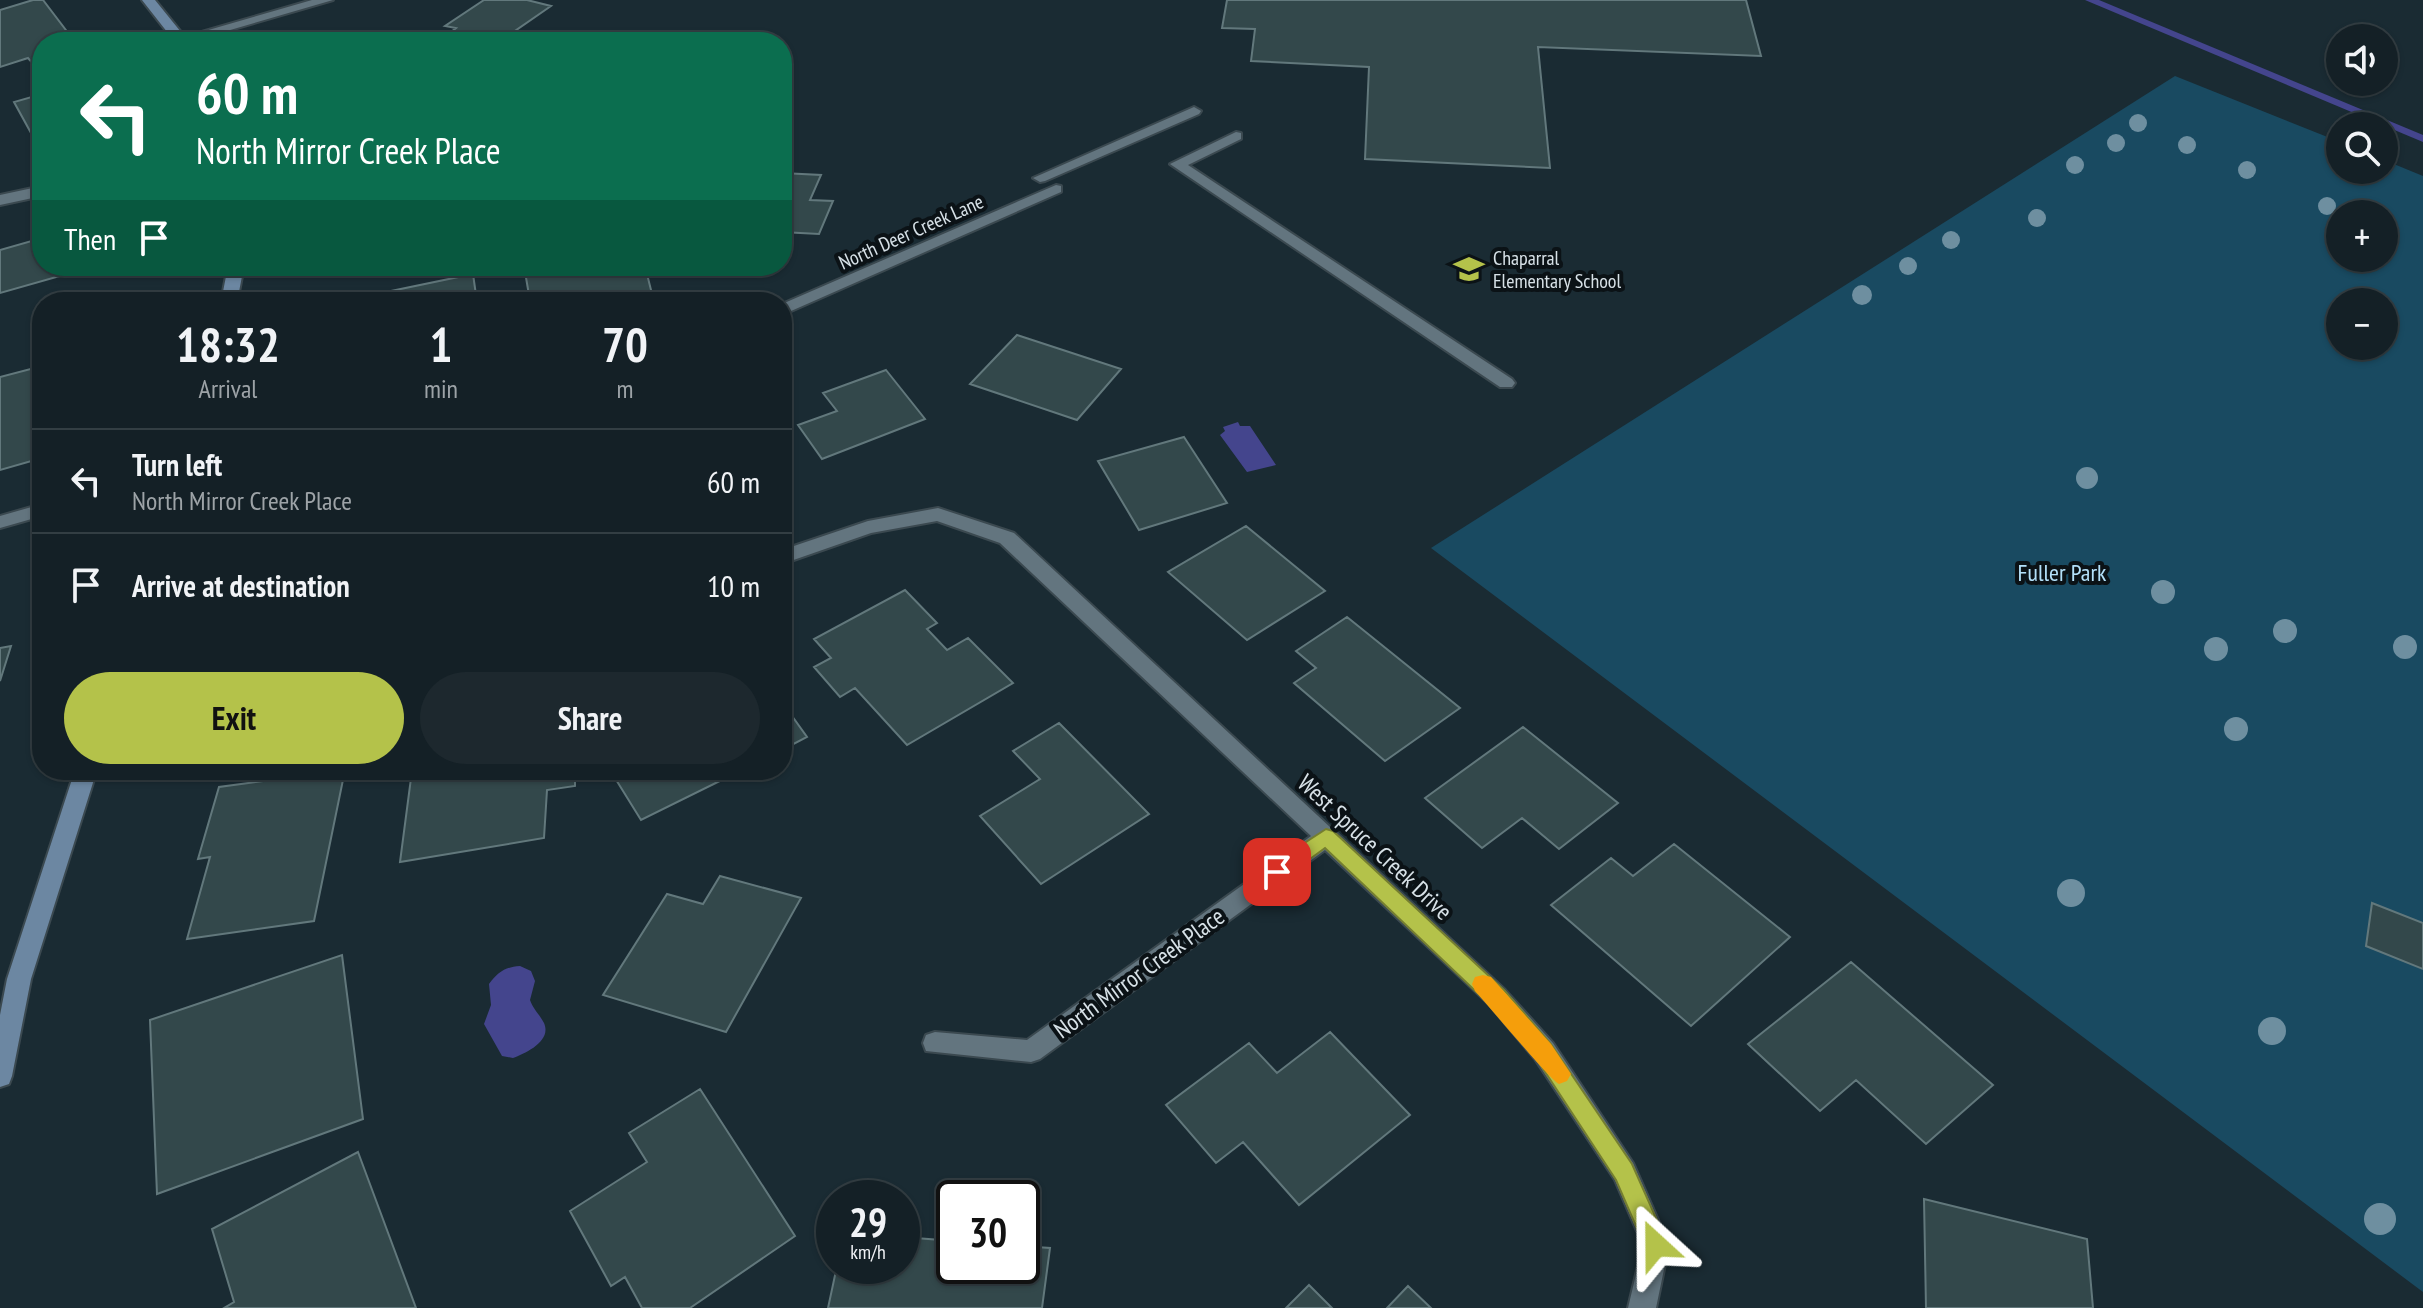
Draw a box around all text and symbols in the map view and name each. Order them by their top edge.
map controls [2326,24,2398,360]
button: sound [2326,24,2398,96]
text: 60 m [196,57,298,129]
icon: left [64,64,168,168]
button: search [2326,112,2398,184]
text: North Mirror Creek Place [196,127,501,174]
street label: North Deer Creek Lane [835,188,987,276]
button: + [2326,200,2398,272]
icon: arrive [132,216,176,260]
text: Then [64,219,116,258]
place label: Chaparral Elementary School [1493,245,1621,294]
school or university icon: Chaparral Elementary School [1452,252,1486,286]
button: − [2326,288,2398,360]
text: 18:32 [176,313,280,375]
text: 1 [429,313,452,375]
text: 70 [602,313,648,375]
text: Arrival [199,372,257,405]
text: min [424,372,458,405]
text: m [616,372,633,405]
text: Turn left [132,445,222,484]
icon: left [64,459,108,503]
text: 60 m [707,462,760,501]
text: North Mirror Creek Place [132,484,352,517]
park label: Fuller Park [2018,557,2107,588]
icon: arrive [64,563,108,607]
text: Arrive at destination [132,566,350,605]
text: 10 m [707,566,760,605]
button: Exit [64,672,404,764]
button: Share [420,672,760,764]
street label: West Spruce Creek Drive [1291,767,1459,927]
pin [1243,838,1311,906]
icon: arrive [1255,850,1299,894]
street label: North Mirror Creek Place [1048,901,1230,1045]
speed limit sign: 30 [936,1180,1040,1284]
text: 29 [849,1196,887,1248]
position arrow [1614,1203,1698,1287]
text: km/h [850,1239,886,1265]

